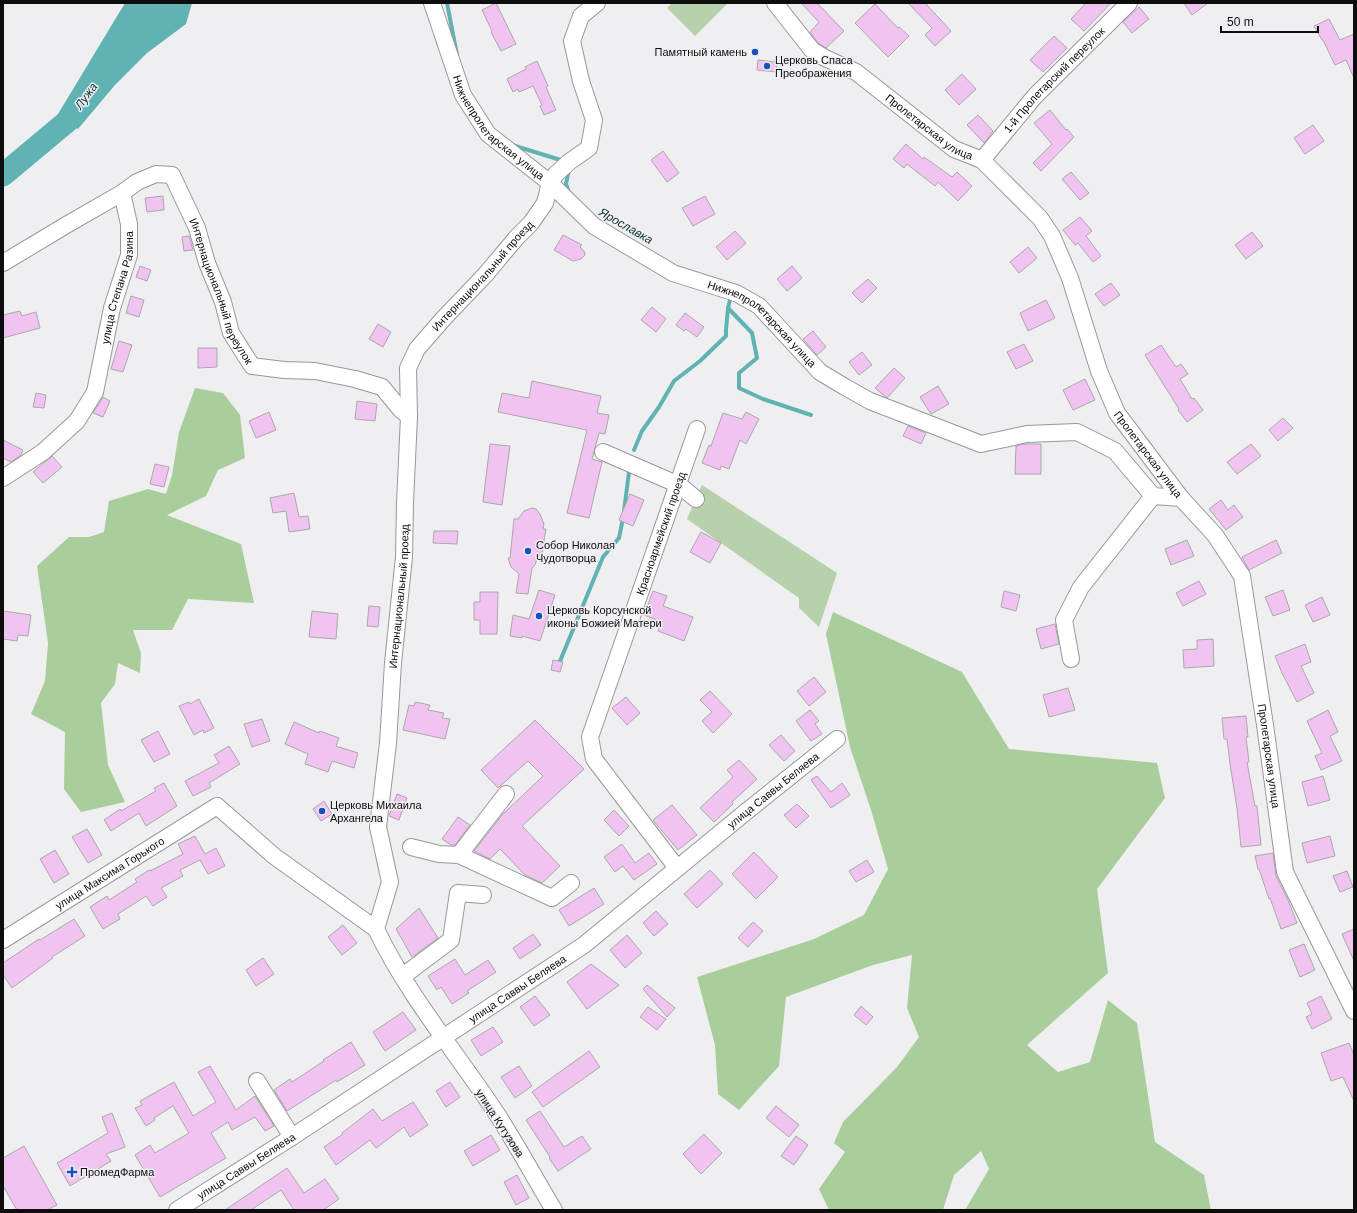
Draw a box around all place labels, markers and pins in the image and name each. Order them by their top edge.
place label: Памятный камень [655,46,747,58]
marker: Памятный камень [750,47,760,57]
place label: Церковь Спаса Преображения [775,54,854,79]
marker: Церковь Спаса Преображения [762,61,772,71]
place label: Собор Николая Чудотворца [536,539,615,564]
marker: Собор Николая Чудотворца [523,546,533,556]
place label: Церковь Корсунской иконы Божией Матери [547,604,662,629]
marker: Церковь Корсунской иконы Божией Матери [534,611,544,621]
place label: Церковь Михаила Архангела [330,799,422,824]
marker: Церковь Михаила Архангела [317,806,327,816]
place label: ПромедФарма [80,1166,155,1178]
marker: ПромедФарма [67,1167,77,1177]

